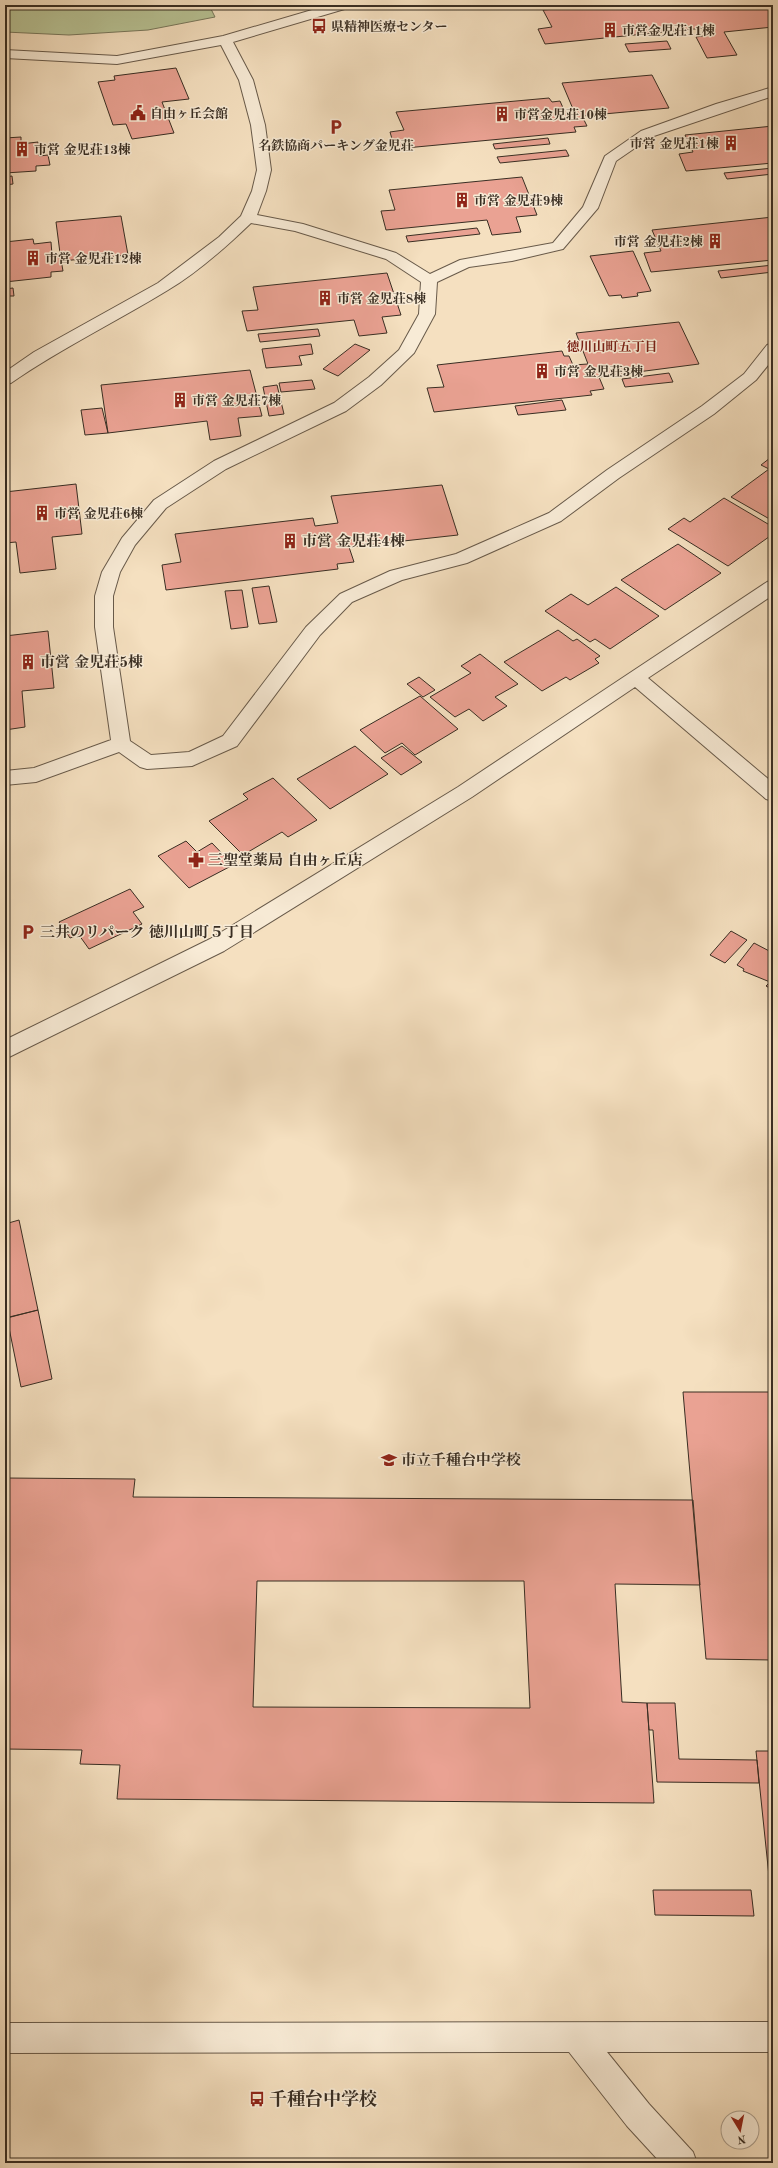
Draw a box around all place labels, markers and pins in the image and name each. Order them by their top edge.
bus stop icon: 県精神医療センター [310,17,328,35]
place label: 県精神医療センター [331,19,447,34]
building icon: 市営金児荘11棟 [601,21,619,39]
place label: 市営金児荘11棟 [622,23,715,38]
public building icon: 自由ヶ丘会館 [129,104,147,122]
building icon: 市営金児荘10棟 [493,105,511,123]
place label: 自由ヶ丘会館 [150,106,228,121]
place label: 市営金児荘10棟 [514,107,607,122]
parking icon: 名鉄協商パーキング金児荘 [327,118,345,136]
building icon: 市営 金児荘1棟 [722,134,740,152]
place label: 市営 金児荘1棟 [630,136,719,151]
place label: 名鉄協商パーキング金児荘 [258,138,414,153]
building icon: 市営 金児荘13棟 [13,140,31,158]
place label: 市営 金児荘13棟 [34,142,131,157]
building icon: 市営 金児荘9棟 [453,191,471,209]
place label: 市営 金児荘9棟 [474,193,563,208]
building icon: 市営 金児荘2棟 [706,232,724,250]
place label: 市営 金児荘2棟 [614,234,703,249]
building icon: 市営 金児荘12棟 [24,249,42,267]
place label: 市営 金児荘12棟 [45,251,142,266]
building icon: 市営 金児荘8棟 [316,289,334,307]
place label: 市営 金児荘8棟 [337,291,426,306]
building icon: 市営 金児荘3棟 [533,362,551,380]
place label: 市営 金児荘3棟 [554,364,643,379]
building icon: 市営 金児荘7棟 [171,391,189,409]
place label: 市営 金児荘7棟 [192,393,281,408]
building icon: 市営 金児荘6棟 [33,504,51,522]
place label: 市営 金児荘6棟 [54,506,143,521]
building icon: 市営 金児荘4棟 [281,532,299,550]
place label: 市営 金児荘4棟 [302,533,405,550]
building icon: 市営 金児荘5棟 [19,653,37,671]
place label: 市営 金児荘5棟 [40,654,143,671]
pharmacy icon: 三聖堂薬局 自由ヶ丘店 [187,851,205,869]
place label: 三聖堂薬局 自由ヶ丘店 [208,852,362,869]
parking icon: 三井のリパーク 徳川山町５丁目 [19,923,37,941]
place label: 三井のリパーク 徳川山町５丁目 [40,924,254,941]
school or university icon: 市立千種台中学校 [380,1451,398,1469]
place label: 市立千種台中学校 [401,1452,521,1469]
place label: 千種台中学校 [269,2089,377,2109]
bus stop icon: 千種台中学校 [248,2090,266,2108]

